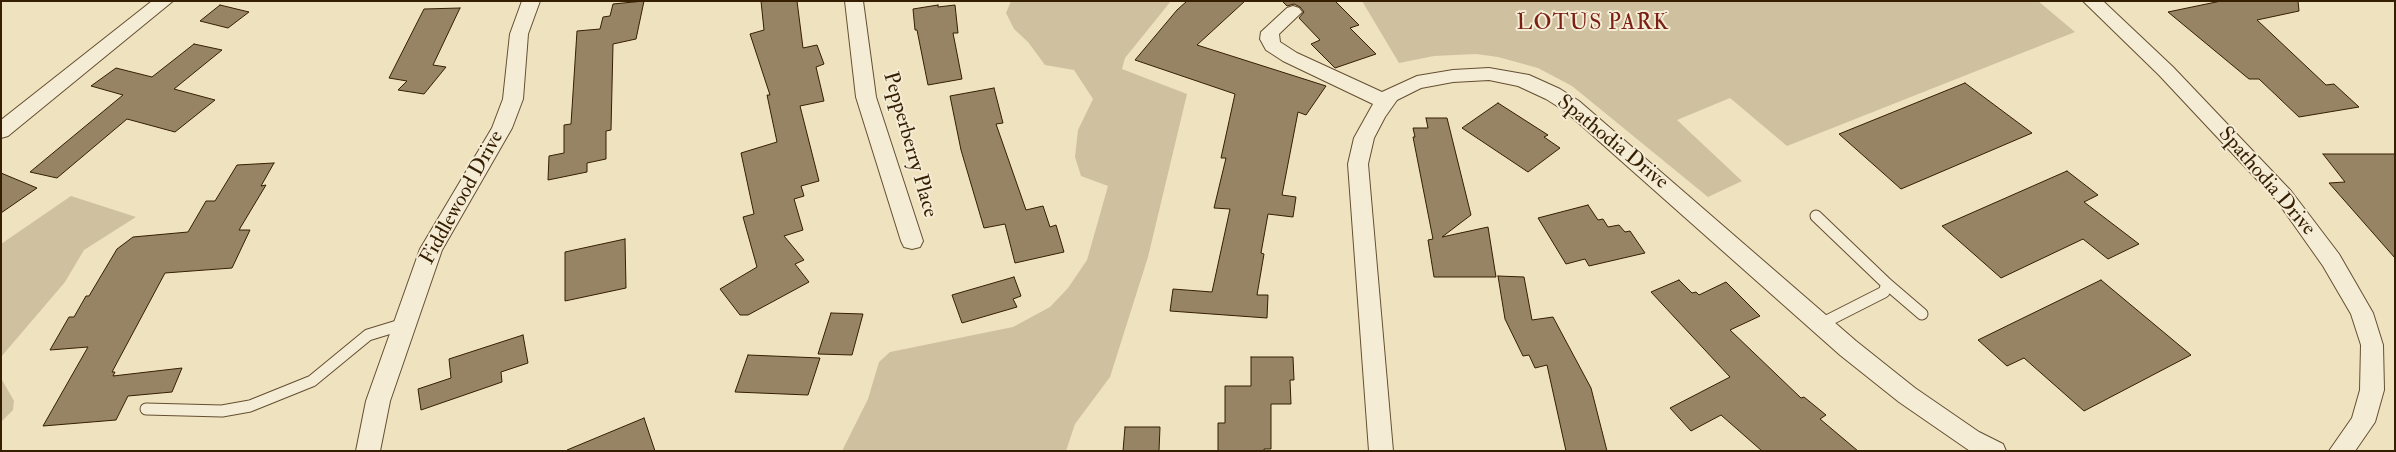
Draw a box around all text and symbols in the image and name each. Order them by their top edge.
district label: LOTUS PARK [1515,11,1671,37]
street label: Pepperberry Place [876,69,942,221]
street label: Spathodia Drive [1551,90,1673,196]
street label: Spathodia Drive [2212,122,2320,242]
street label: Fiddlewood Drive [416,127,510,269]

